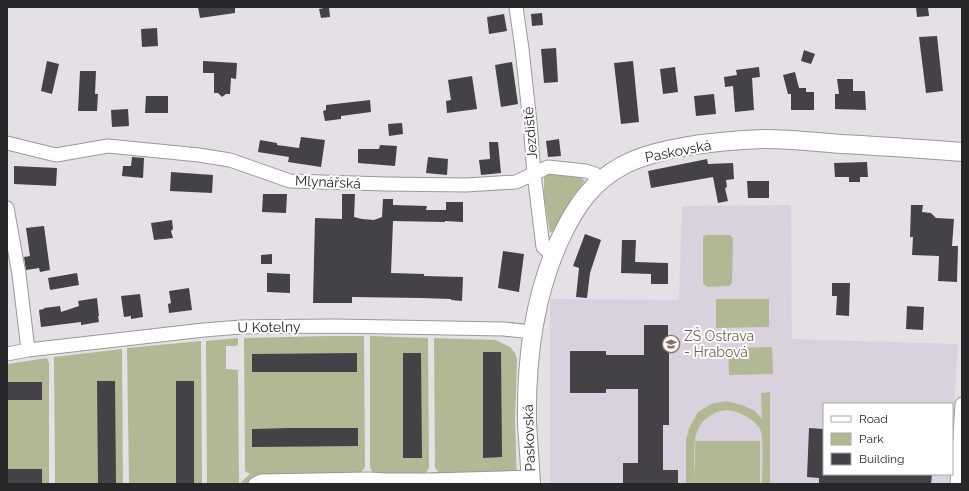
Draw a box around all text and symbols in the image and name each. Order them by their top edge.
street label: Jezdiště [520,106,540,160]
street label: Paskovská [643,137,713,165]
street label: Mlynářská [295,172,361,192]
street label: U Kotelny [237,318,301,336]
place label: ZŠ Ostrava - Hrabová [684,326,754,360]
school or university icon: ZŠ Ostrava - Hrabová [661,334,681,354]
legend [823,403,953,475]
street label: Paskovská [520,404,538,472]
text: Road [859,412,888,426]
text: Park [859,432,884,446]
text: Building [859,452,905,466]

